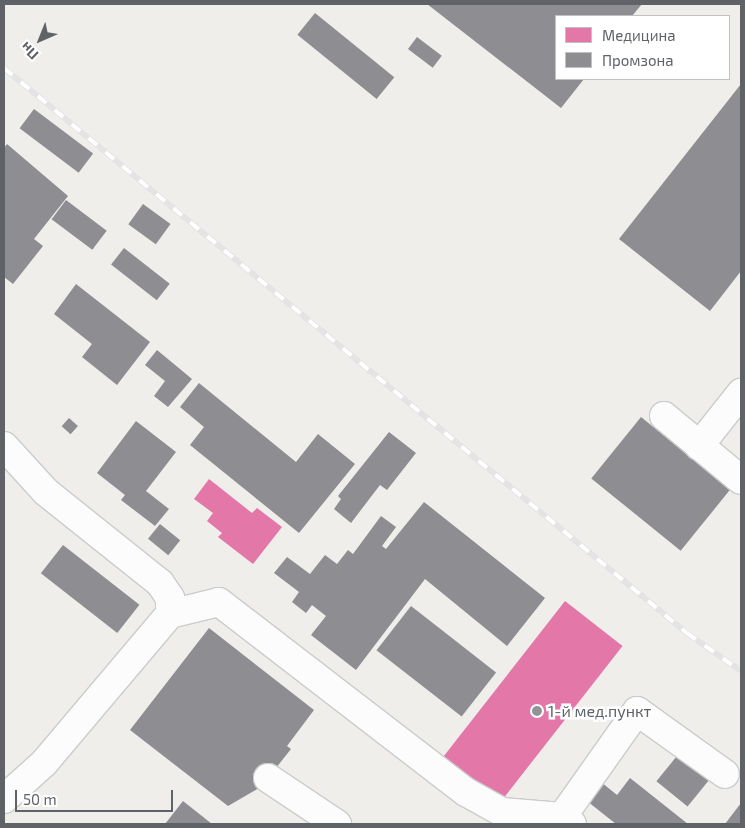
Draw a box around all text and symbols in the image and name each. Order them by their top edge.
north arrow [15,15,65,65]
legend [555,15,730,80]
text: Медицина [602,26,675,44]
text: Пн [17,39,42,64]
text: Промзона [602,51,674,69]
place label: 1-й мед.пункт [548,701,651,721]
marker: 1-й мед.пункт [530,704,544,718]
scale bar [18,780,175,812]
text: 50 m [23,790,57,808]

